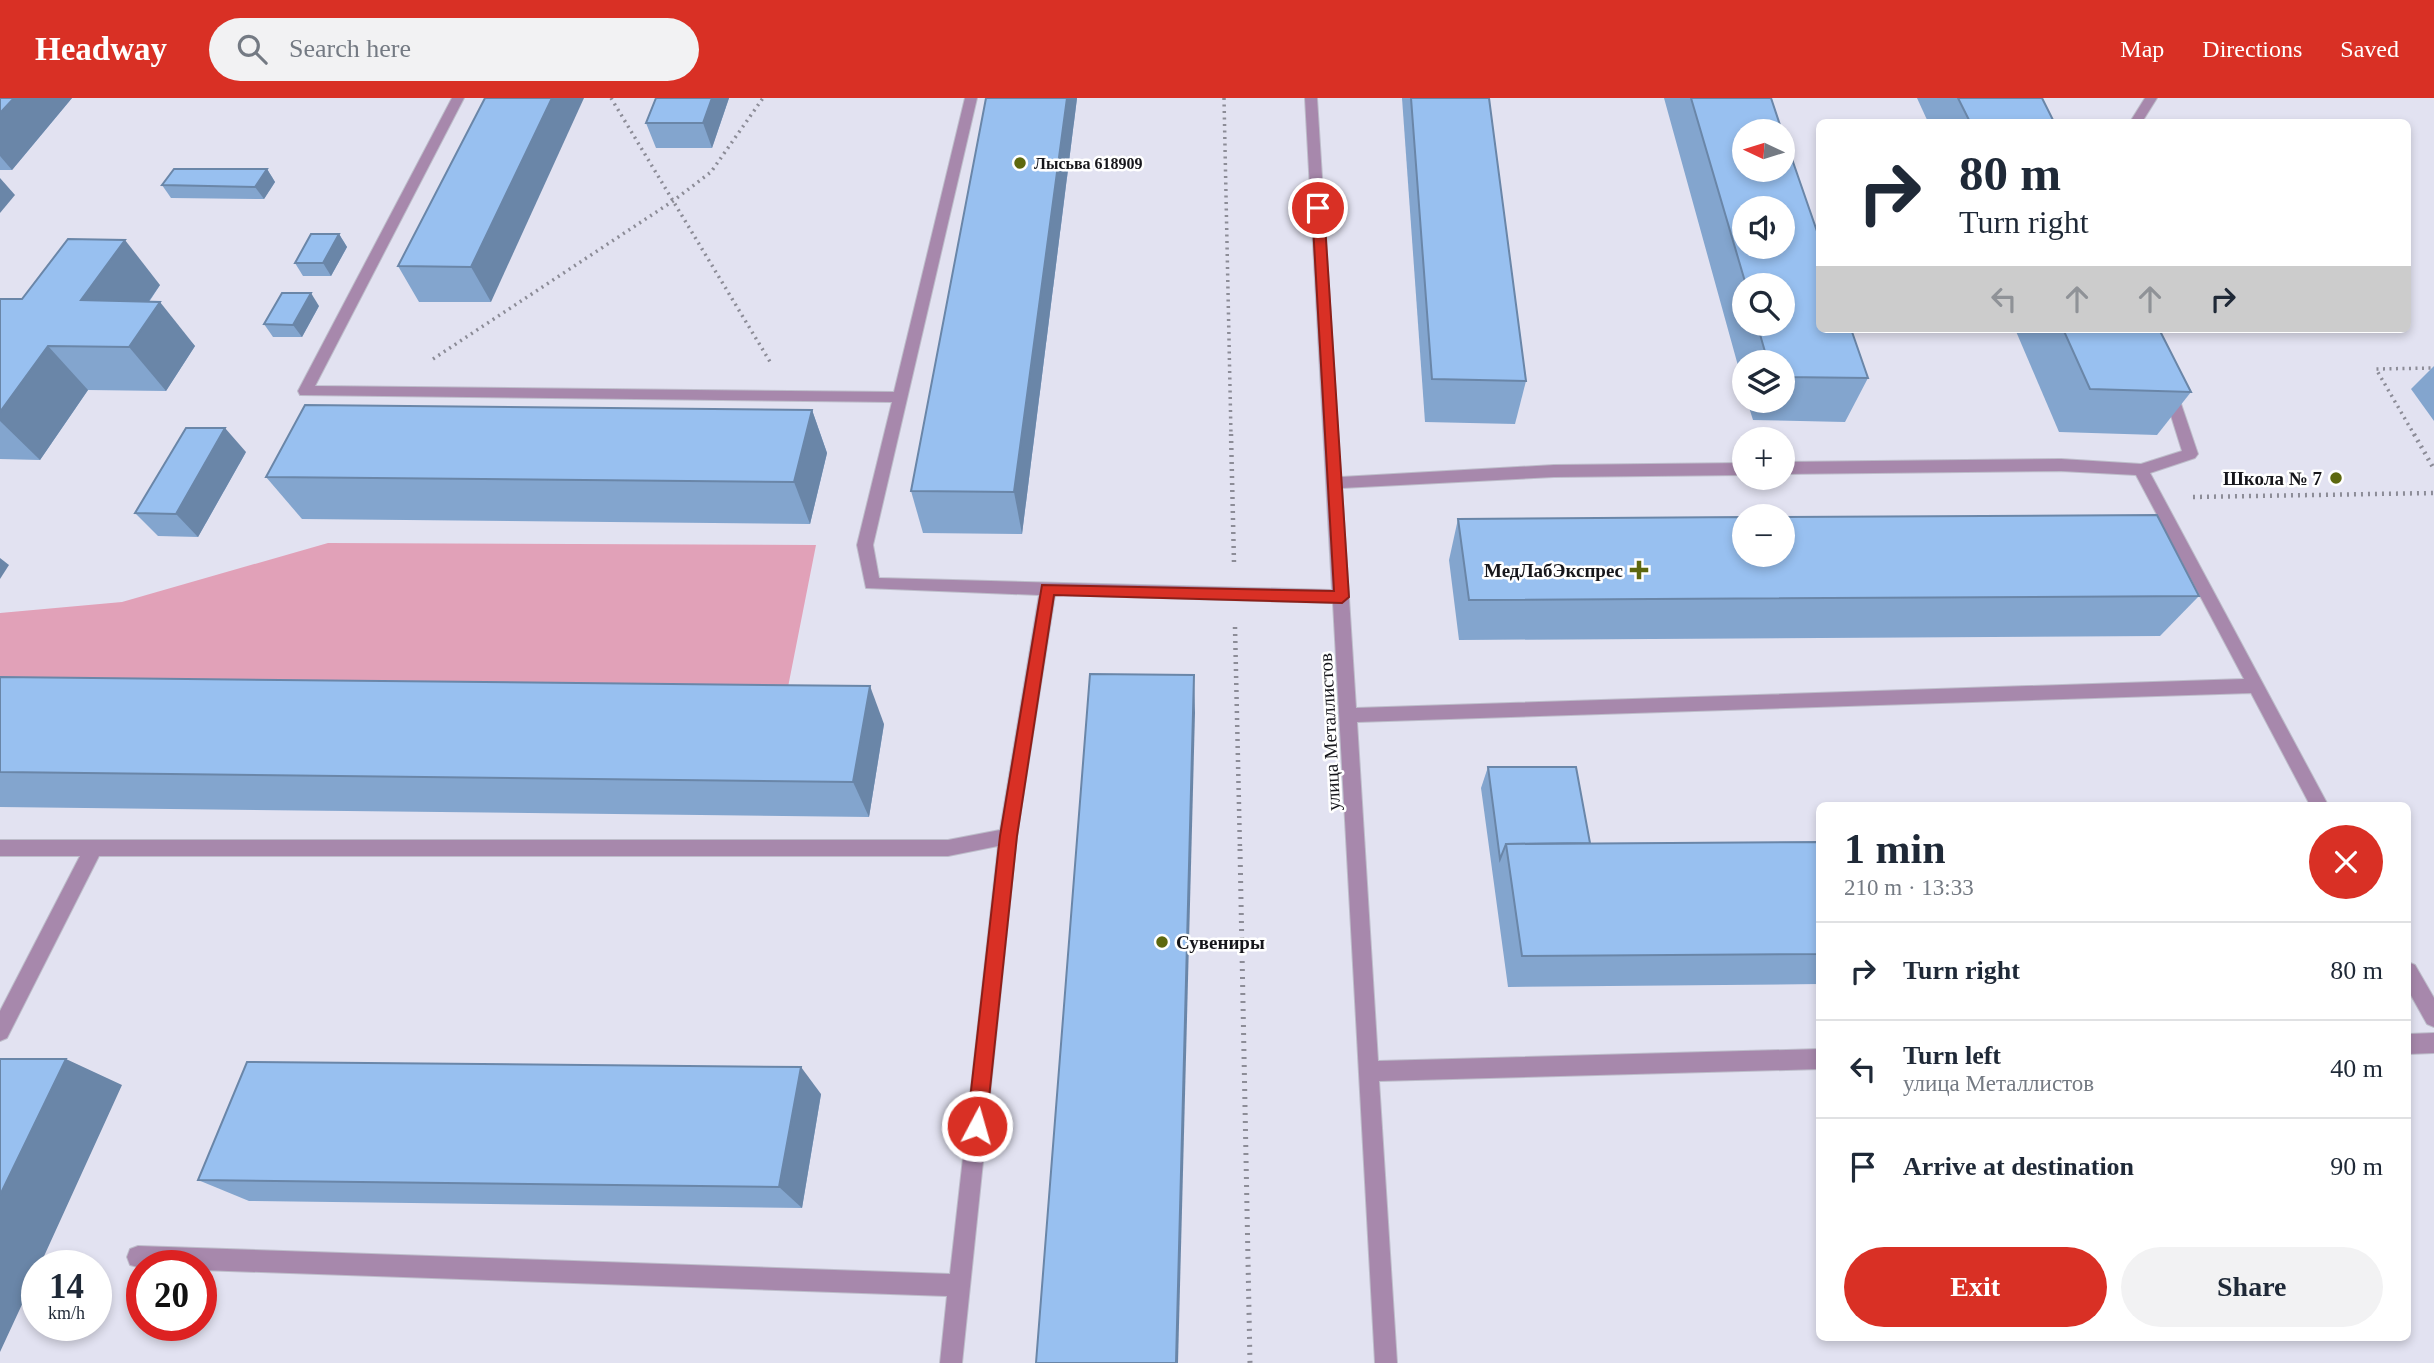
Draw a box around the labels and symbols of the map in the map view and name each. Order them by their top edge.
north arrow [1732,119,1796,182]
marker: Лысьва 618909 [1012,155,1028,171]
place label: Лысьва 618909 [1034,155,1143,172]
pin [1288,178,1348,238]
place label: Школа № 7 [2223,468,2322,489]
marker: Школа № 7 [2328,470,2344,486]
place label: МедЛабЭкспрес [1484,560,1623,581]
marker: МедЛабЭкспрес [1629,560,1649,580]
street label: улица Металлистов [1315,653,1344,811]
place label: Сувениры [1176,932,1265,953]
marker: Сувениры [1154,934,1170,950]
position arrow [940,1089,1014,1163]
speed limit sign: 20 [126,1250,217,1341]

